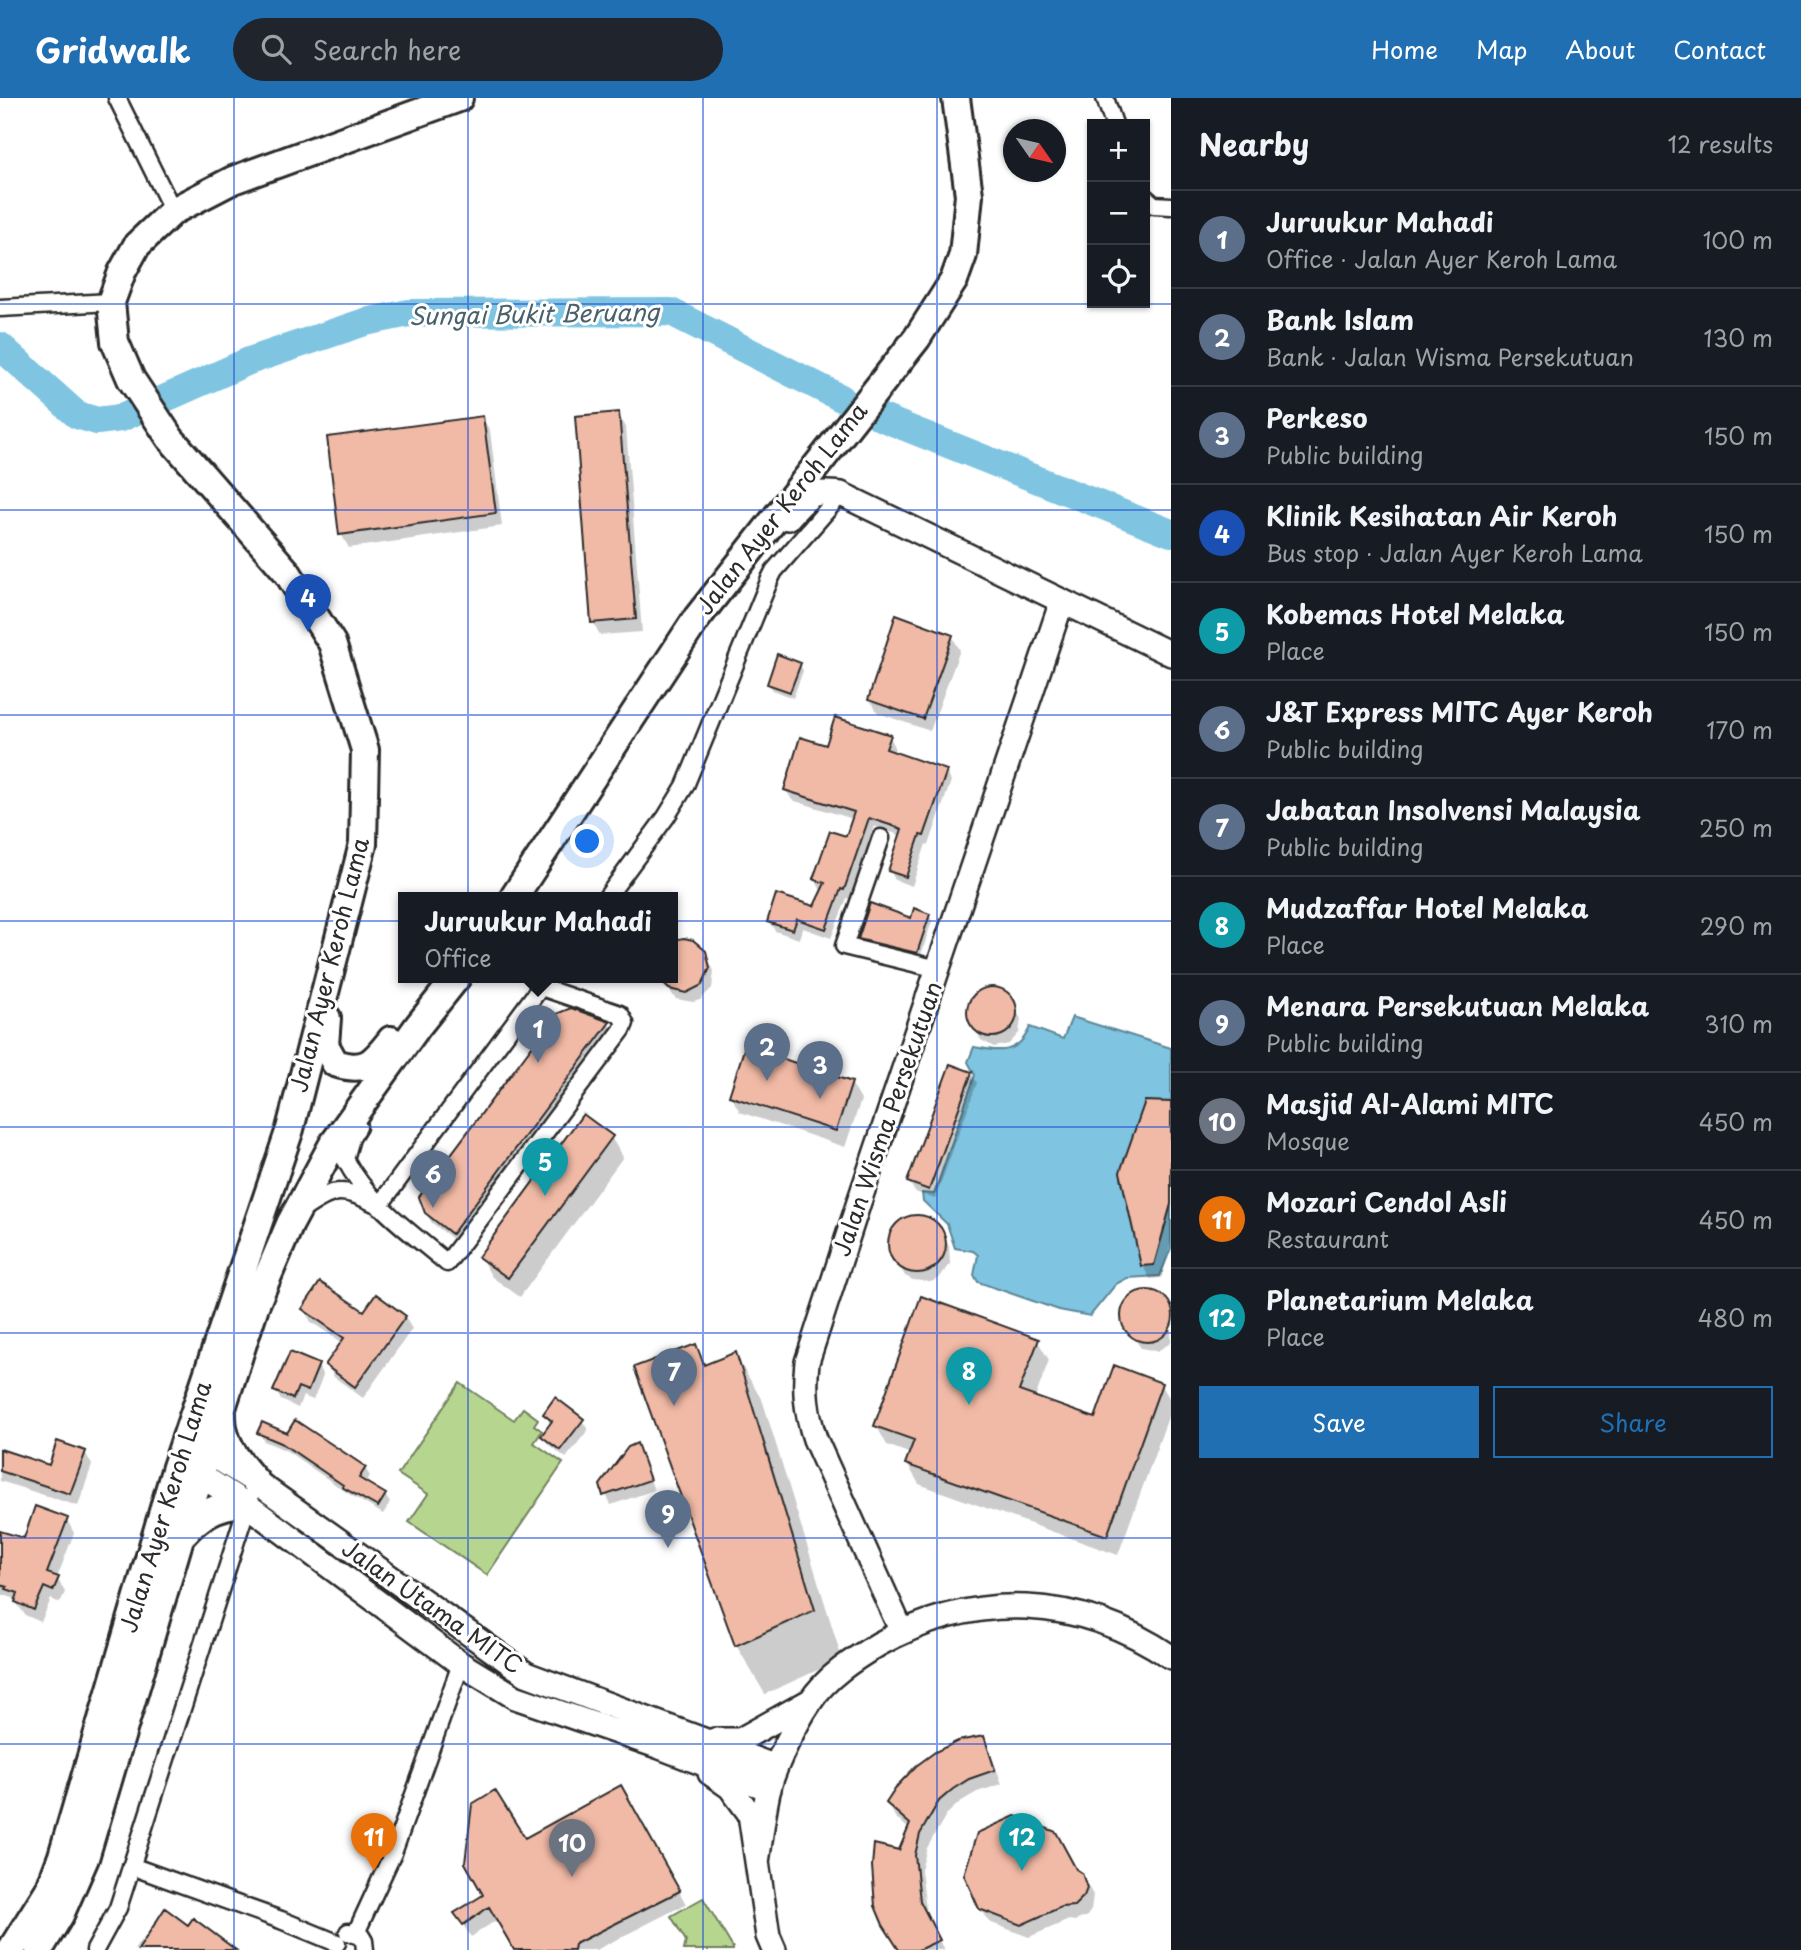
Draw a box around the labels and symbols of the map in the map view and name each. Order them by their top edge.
north arrow [1003,119,1066,182]
water label: Sungai Bukit Beruang [408,293,662,333]
street label: Jalan Ayer Keroh Lama [687,394,875,622]
pin: 4 [285,574,331,632]
your location [570,824,604,858]
street label: Jalan Ayer Keroh Lama [280,833,377,1096]
street label: Jalan Wisma Persekutuan [823,976,950,1261]
pin: 1 [515,1005,561,1063]
pin: 2 [744,1023,790,1081]
pin: 3 [797,1041,843,1099]
pin: 5 [522,1138,568,1196]
pin: 6 [410,1150,456,1208]
pin: 8 [946,1347,992,1405]
pin: 7 [651,1348,697,1406]
street label: Jalan Ayer Keroh Lama [110,1376,220,1637]
pin: 9 [645,1490,691,1548]
street label: Jalan Utama MITC [335,1530,530,1681]
pin: 11 [351,1813,397,1871]
pin: 12 [999,1813,1045,1871]
pin: 10 [549,1819,595,1877]

